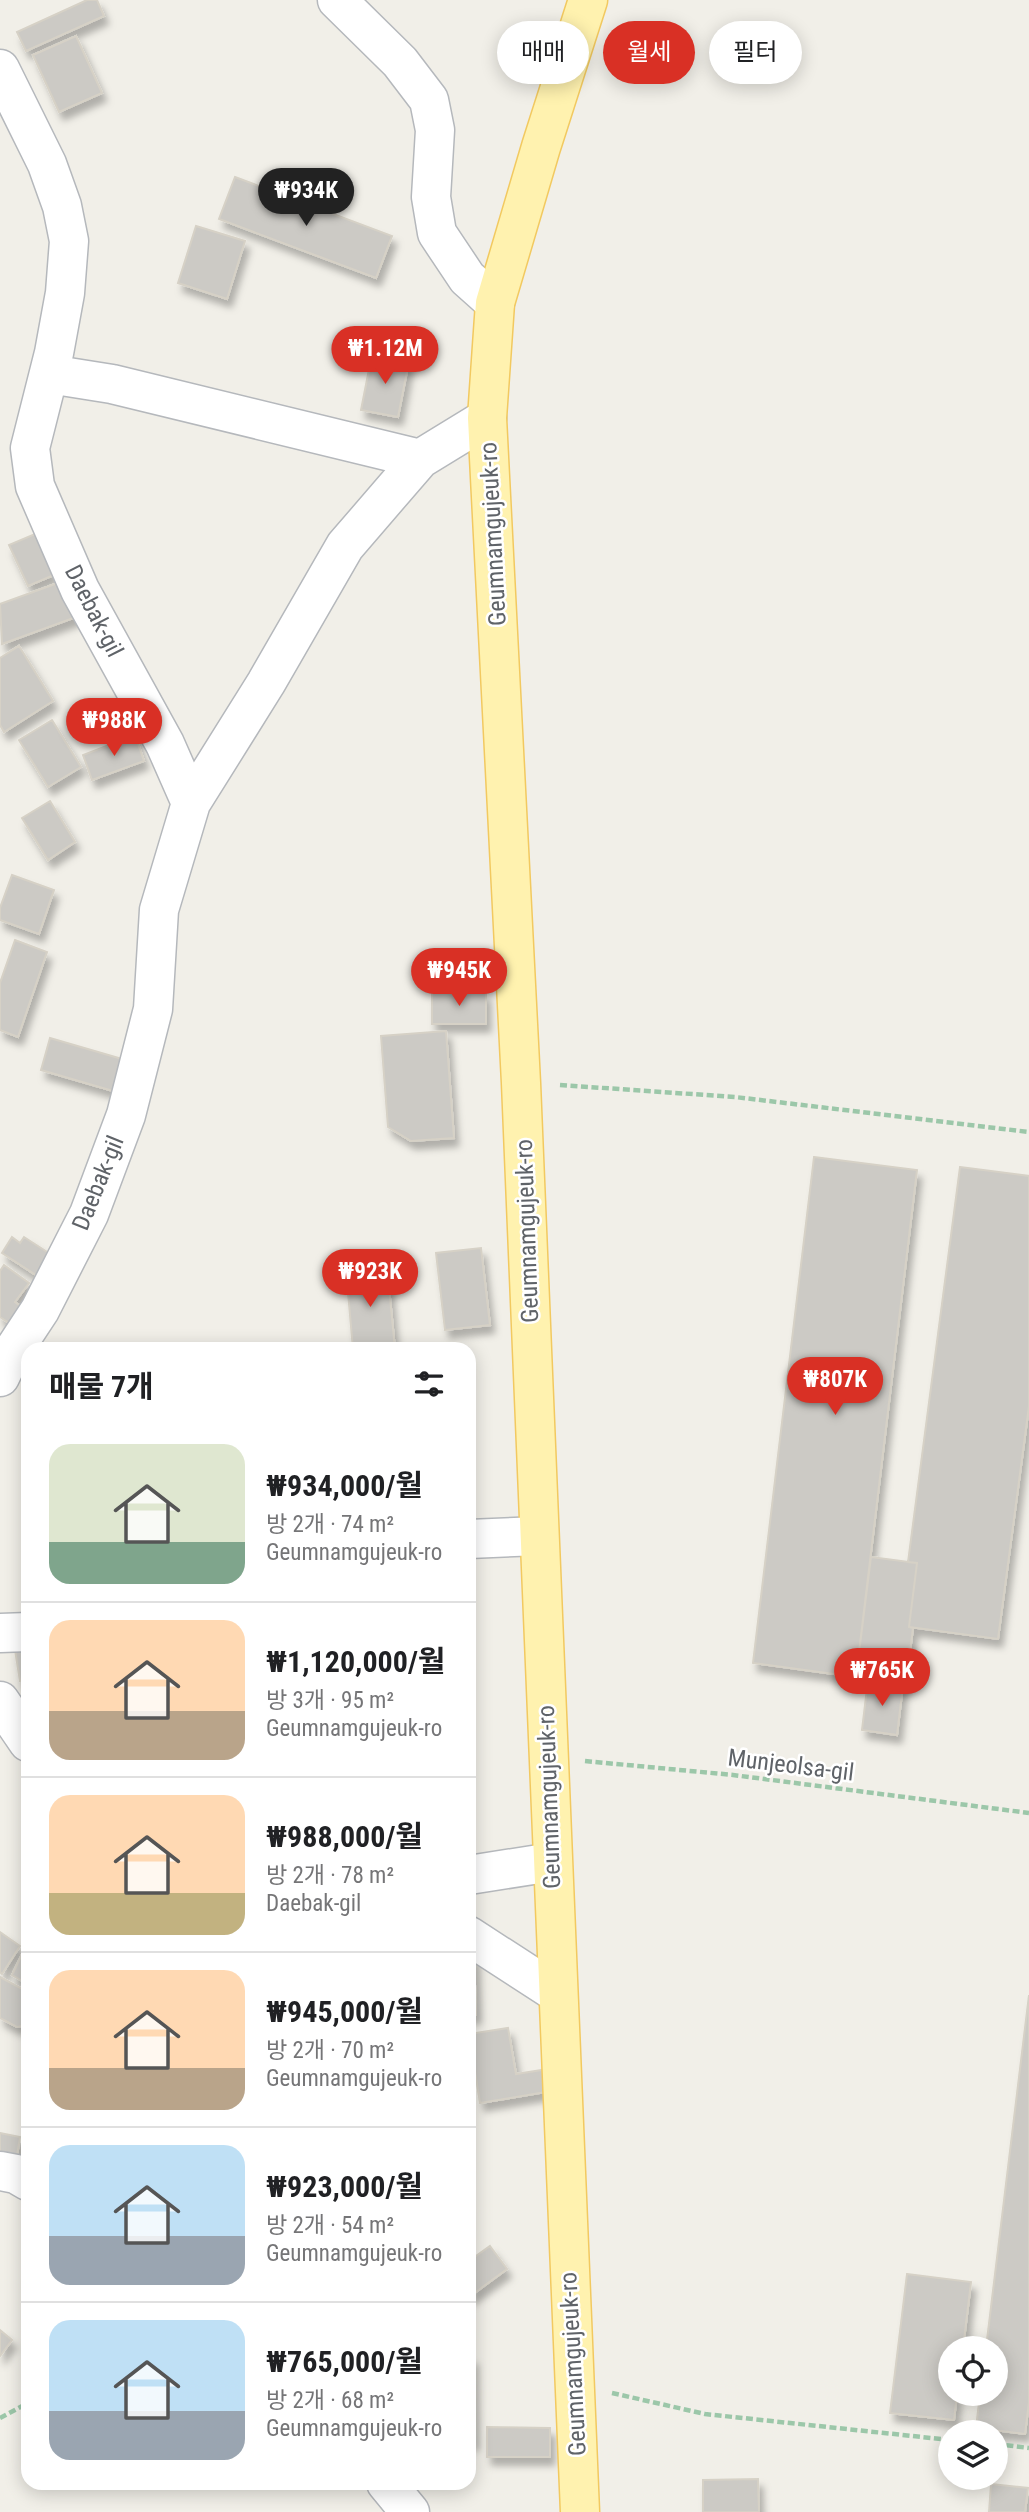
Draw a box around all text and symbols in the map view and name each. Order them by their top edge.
chip: 매매 [497,21,589,84]
chip: 월세 [603,21,695,84]
chip: 필터 [709,21,802,84]
pin: ₩934K [257,168,355,228]
text: ₩934K [274,177,338,204]
pin: ₩1.12M [328,326,442,386]
text: ₩1.12M [347,335,423,362]
street label: Geumnamgujeuk-ro [474,441,512,627]
street label: Daebak-gil [59,560,129,662]
pin: ₩988K [65,698,163,758]
text: ₩988K [82,707,146,734]
pin: ₩945K [410,948,508,1008]
text: ₩945K [427,957,491,984]
street label: Daebak-gil [66,1132,130,1234]
street label: Geumnamgujeuk-ro [510,1139,544,1323]
pin: ₩923K [321,1250,419,1309]
text: ₩923K [338,1258,402,1285]
pin: ₩807K [786,1358,884,1417]
icon: filters [410,1365,448,1403]
text: ₩807K [803,1366,867,1393]
text: 매물 7개 [49,1369,154,1404]
text: ₩934,000/월 [266,1468,423,1503]
icon: home [105,1472,189,1556]
text: 방 2개 · 74 m² [266,1511,394,1538]
text: Geumnamgujeuk-ro [266,1539,442,1566]
text: ₩1,120,000/월 [266,1644,445,1679]
icon: home [105,1648,189,1732]
pin: ₩765K [833,1648,931,1708]
text: ₩765K [850,1657,914,1684]
text: 방 3개 · 95 m² [266,1687,394,1714]
street label: Geumnamgujeuk-ro [532,1705,566,1889]
text: Geumnamgujeuk-ro [266,1715,442,1742]
street label: Munjeolsa-gil [726,1743,856,1787]
text: ₩988,000/월 [266,1819,423,1854]
icon: home [105,1823,189,1907]
text: 방 2개 · 78 m² [266,1862,394,1889]
text: Daebak-gil [266,1890,361,1917]
text: ₩945,000/월 [266,1994,423,2029]
icon: home [105,1998,189,2082]
text: 방 2개 · 70 m² [266,2037,394,2064]
text: Geumnamgujeuk-ro [266,2065,442,2092]
text: ₩923,000/월 [266,2169,423,2204]
icon: home [105,2173,189,2257]
text: 방 2개 · 54 m² [266,2212,394,2239]
text: Geumnamgujeuk-ro [266,2240,442,2267]
street label: Geumnamgujeuk-ro [554,2271,592,2457]
map controls [938,2336,1008,2490]
button: locate [938,2336,1008,2406]
text: ₩765,000/월 [266,2344,423,2379]
icon: home [105,2348,189,2432]
text: 방 2개 · 68 m² [266,2387,394,2414]
text: Geumnamgujeuk-ro [266,2415,442,2442]
button: layers [938,2420,1008,2490]

